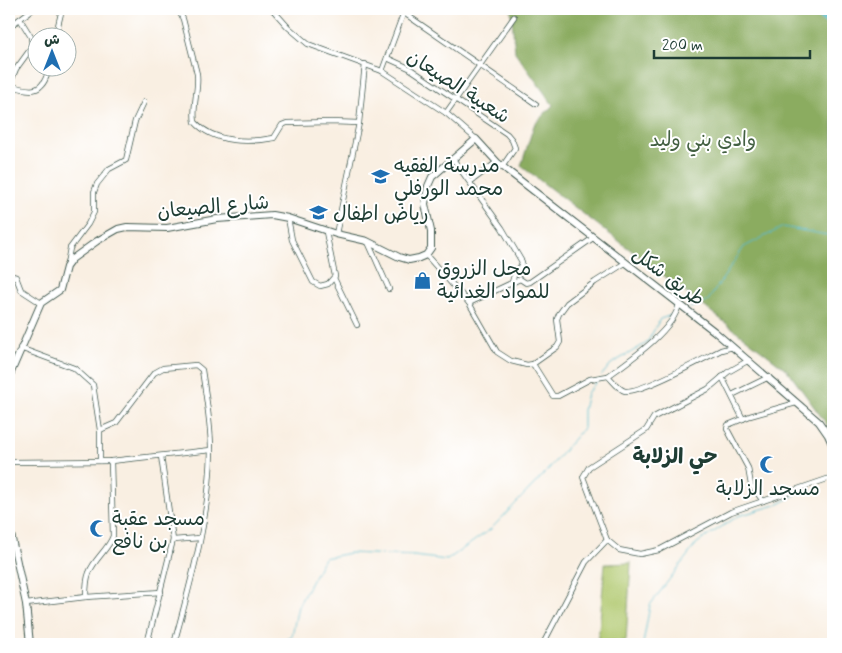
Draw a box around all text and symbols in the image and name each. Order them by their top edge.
north arrow [28,28,78,78]
scale bar [654,28,811,60]
text: ش [44,31,60,49]
text: 200 m [662,36,703,56]
street label: شعبية الصيعان [401,44,515,131]
park label: وادي بني وليد [650,127,756,157]
place label: مدرسة الفقيه محمد الورفلي [394,153,503,206]
school or university icon: مدرسة الفقيه محمد الورفلي [370,166,390,186]
street label: شارع الصيعان [156,189,270,226]
place label: رياض اطفال [333,201,429,228]
school or university icon: رياض اطفال [309,203,329,223]
street label: طريق شكل [626,241,710,313]
place label: محل الزروق للمواد الغدائية [437,256,550,306]
shop icon: محل الزروق للمواد الغدائية [413,270,433,290]
district label: حي الزلابة [633,443,717,475]
mosque icon: مسجد الزلابة [758,454,778,474]
place label: مسجد الزلابة [716,476,820,503]
place label: مسجد عقبة بن نافع [112,506,205,556]
mosque icon: مسجد عقبة بن نافع [88,519,108,539]

